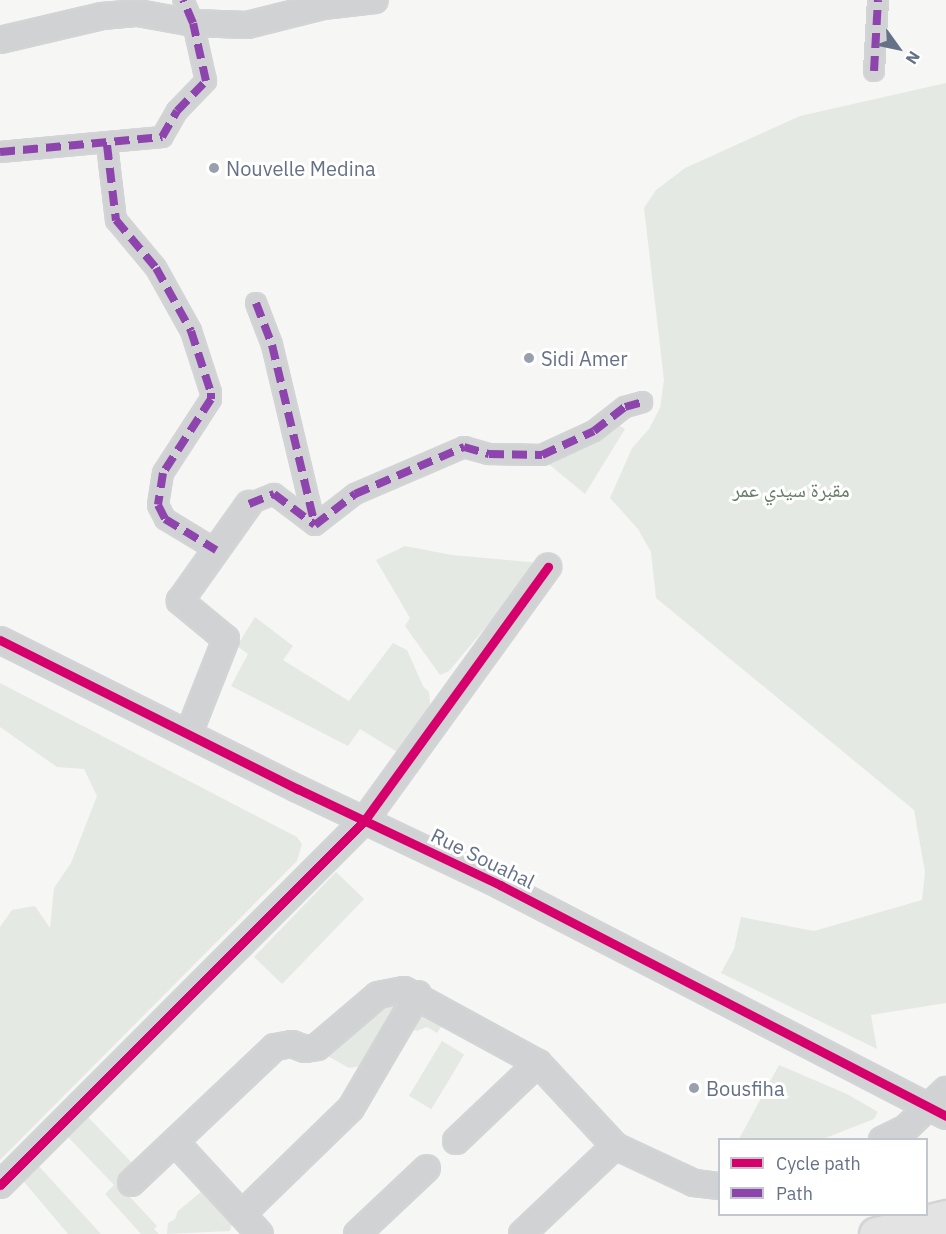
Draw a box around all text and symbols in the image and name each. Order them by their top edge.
north arrow [868,18,928,78]
text: N [902,47,925,68]
place label: Nouvelle Medina [226,156,376,180]
marker: Nouvelle Medina [207,161,221,175]
place label: Sidi Amer [541,346,628,370]
marker: Sidi Amer [522,351,536,365]
park label: مقبرة سيدي عمر [732,477,850,501]
street label: Rue Souahal [427,823,539,893]
place label: Bousfiha [706,1076,785,1100]
marker: Bousfiha [687,1081,701,1095]
legend [718,1138,928,1216]
text: Cycle path [776,1152,861,1175]
text: Path [776,1182,813,1205]

